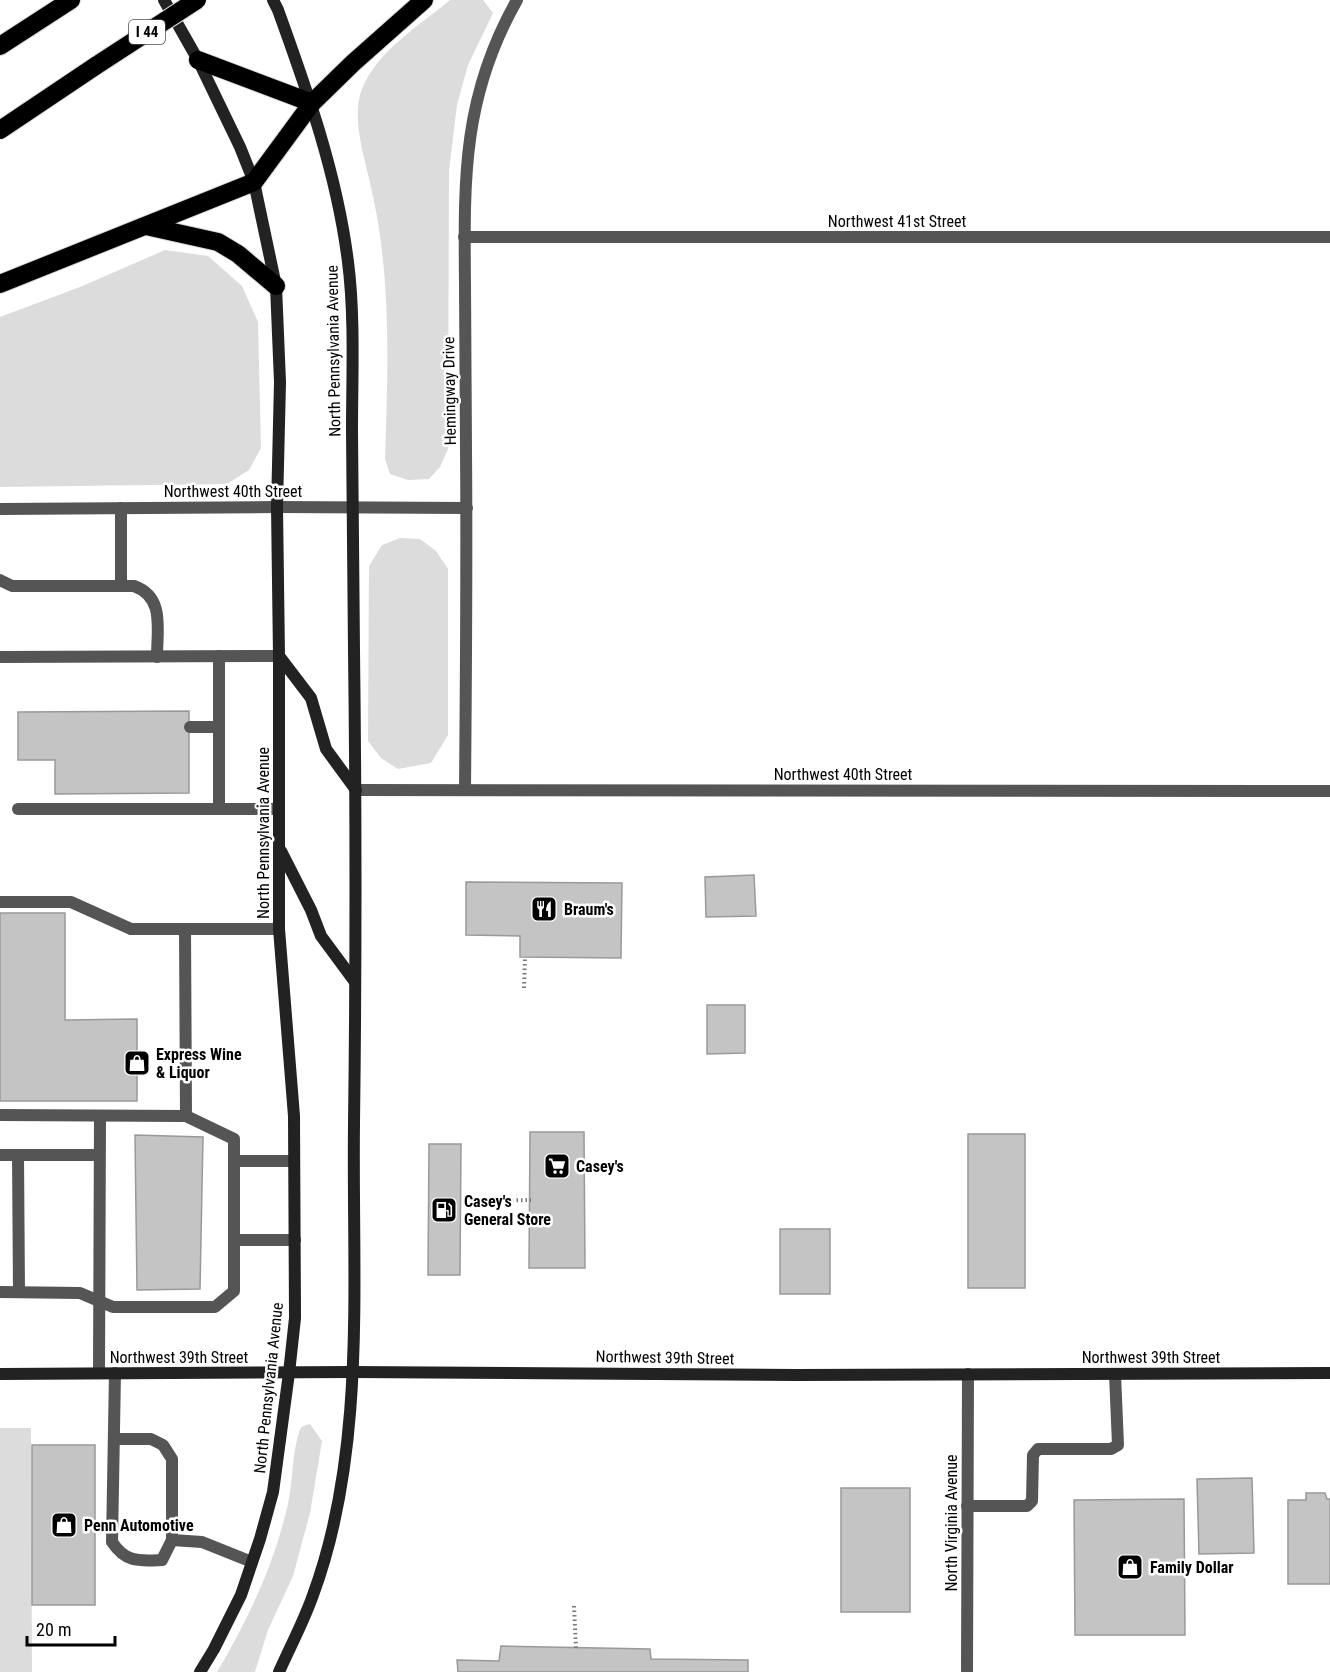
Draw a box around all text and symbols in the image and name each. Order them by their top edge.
road number: I 44 [129,20,165,44]
street label: Northwest 41st Street [828,212,966,231]
street label: North Pennsylvania Avenue [323,265,344,437]
street label: Hemingway Drive [439,336,460,446]
street label: Northwest 40th Street [164,482,303,501]
street label: North Pennsylvania Avenue [254,747,273,919]
street label: Northwest 40th Street [774,765,913,784]
restaurant icon: Braum's [529,894,559,924]
place label: Braum's [564,900,614,919]
place label: Express Wine & Liquor [156,1045,242,1082]
shop icon: Express Wine & Liquor [122,1048,152,1078]
supermarket icon: Casey's [542,1151,572,1181]
place label: Casey's [576,1157,624,1176]
place label: Casey's General Store [464,1192,551,1229]
fuel station icon: Casey's General Store [429,1195,459,1225]
street label: North Pennsylvania Avenue [250,1302,287,1475]
street label: Northwest 39th Street [595,1347,735,1368]
street label: Northwest 39th Street [110,1348,249,1367]
street label: Northwest 39th Street [1082,1348,1221,1367]
street label: North Virginia Avenue [942,1454,961,1592]
shop icon: Penn Automotive [49,1510,79,1540]
place label: Penn Automotive [84,1516,194,1535]
shop icon: Family Dollar [1115,1552,1145,1582]
place label: Family Dollar [1150,1558,1234,1577]
scale bar [27,1609,116,1647]
text: 20 m [36,1619,71,1640]

